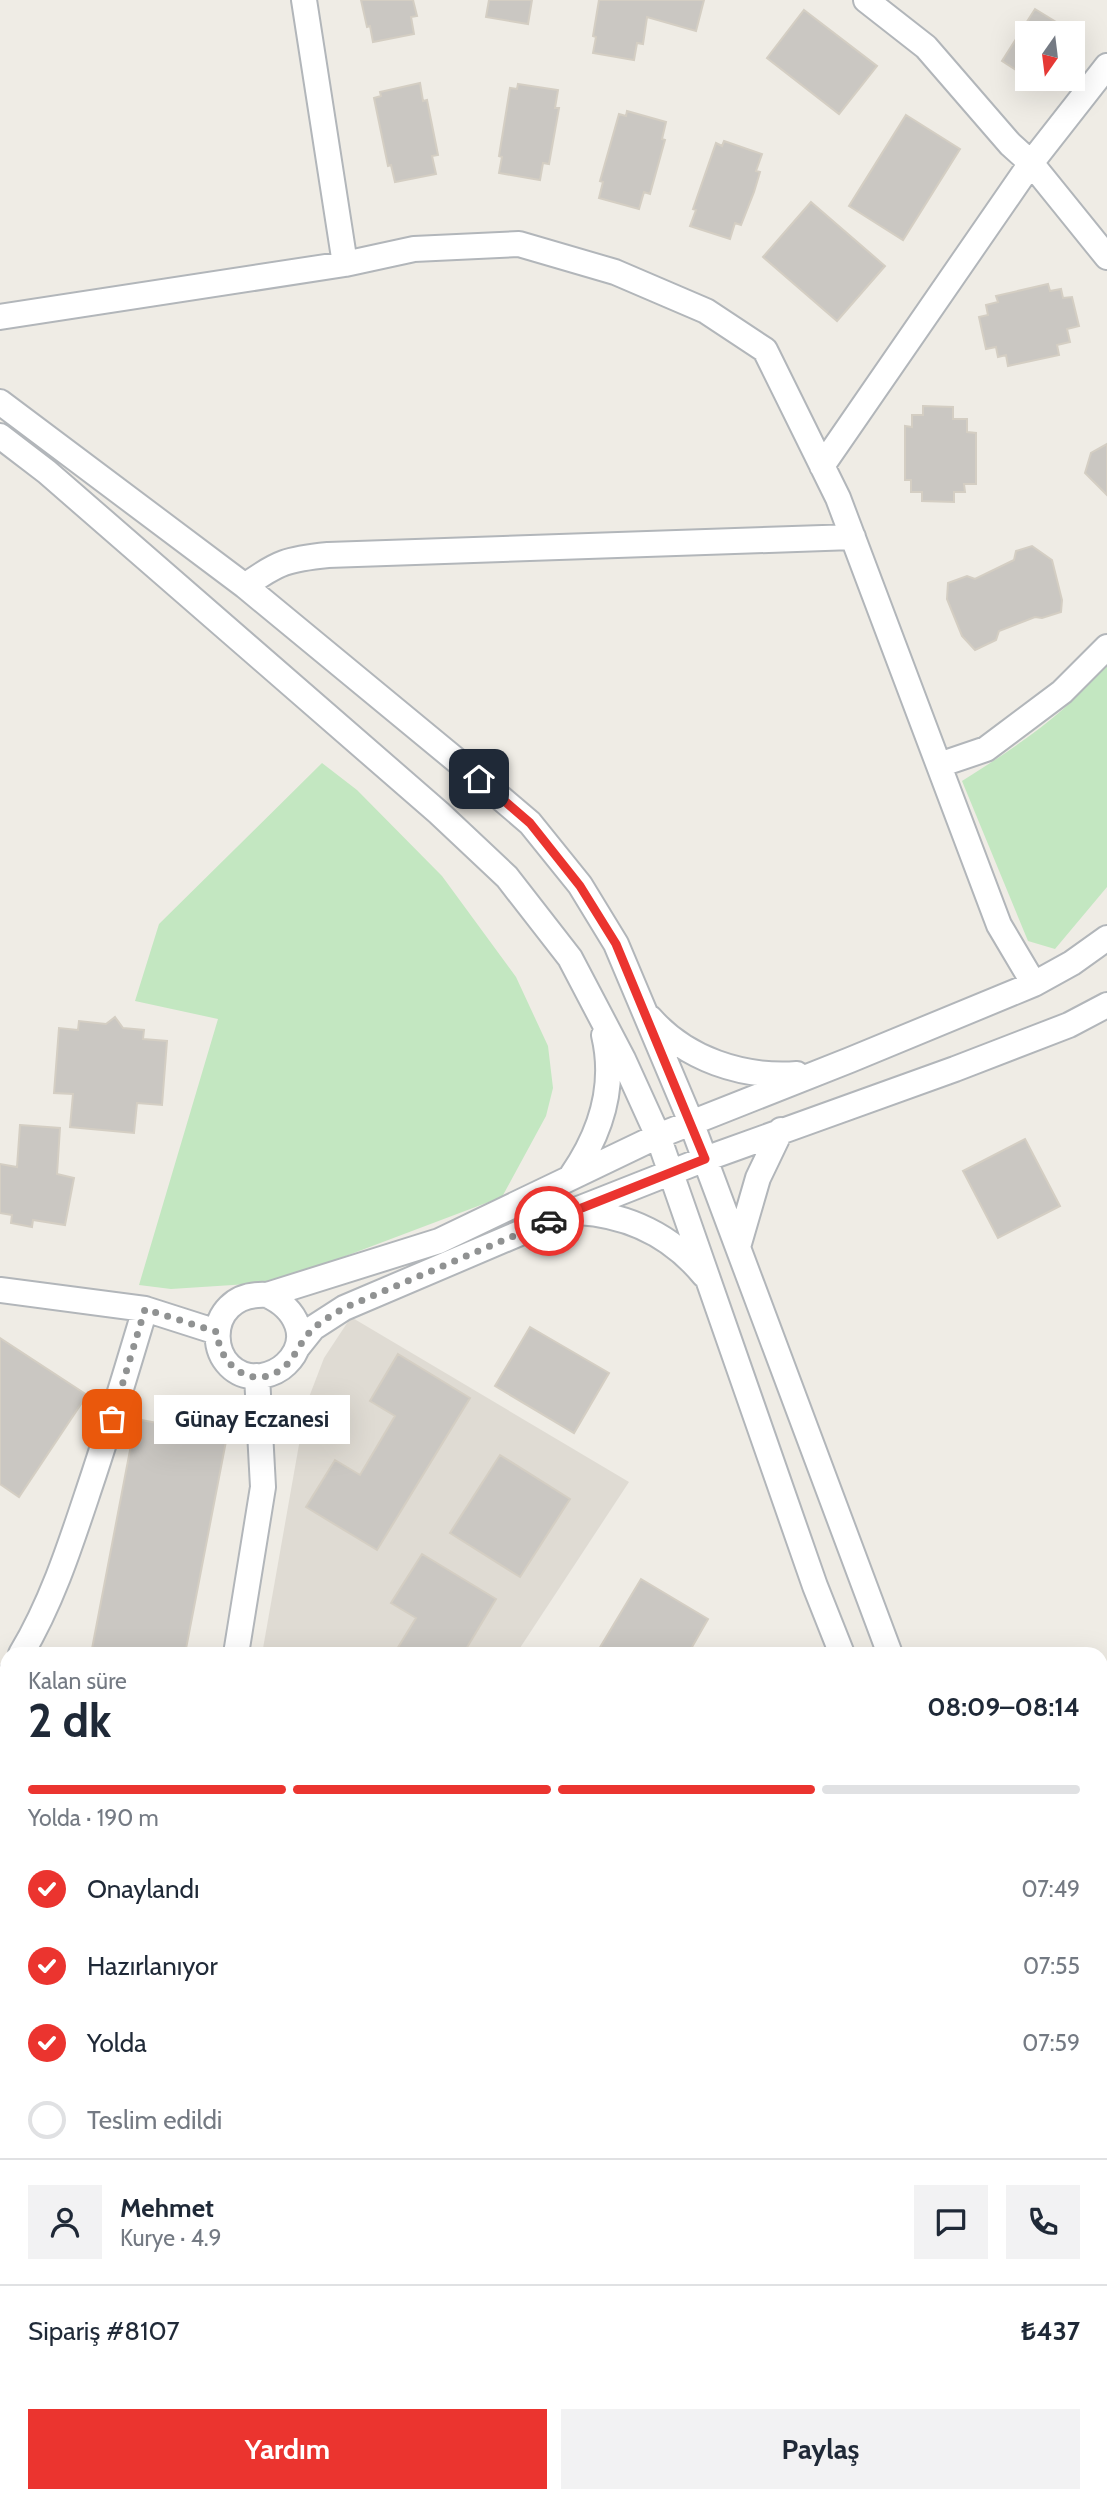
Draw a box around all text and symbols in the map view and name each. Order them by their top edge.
north arrow [1015,21,1085,91]
map controls [1015,21,1085,91]
pin [449,749,509,809]
icon: home [460,760,498,798]
courier [514,1186,584,1256]
icon: car [530,1202,568,1240]
pin [82,1389,142,1449]
callout: Günay Eczanesi [154,1394,350,1444]
icon: bag [93,1400,131,1438]
text: Günay Eczanesi [175,1405,329,1433]
text: Kalan süre [28,1667,127,1695]
text: 08:09–08:14 [927,1691,1080,1723]
text: 2 dk [28,1693,111,1749]
text: Yolda · 190 m [28,1804,159,1832]
icon: check [28,1870,66,1908]
text: Onaylandı [87,1873,200,1905]
text: 07:49 [1021,1875,1080,1903]
icon: check [28,1947,66,1985]
text: Hazırlanıyor [87,1950,218,1982]
text: 07:55 [1023,1952,1080,1980]
icon: check [28,2024,66,2062]
text: Yolda [87,2027,147,2059]
text: 07:59 [1022,2029,1080,2057]
text: Teslim edildi [87,2104,222,2136]
button: person [28,2185,102,2259]
button: chat [914,2185,988,2259]
button: phone [1006,2185,1080,2259]
text: Mehmet [120,2192,214,2224]
text: Kurye · 4.9 [120,2224,222,2252]
text: Sipariş #8107 [28,2315,179,2347]
text: ₺437 [1021,2315,1080,2347]
button: Yardım [28,2409,547,2489]
button: Paylaş [561,2409,1080,2489]

